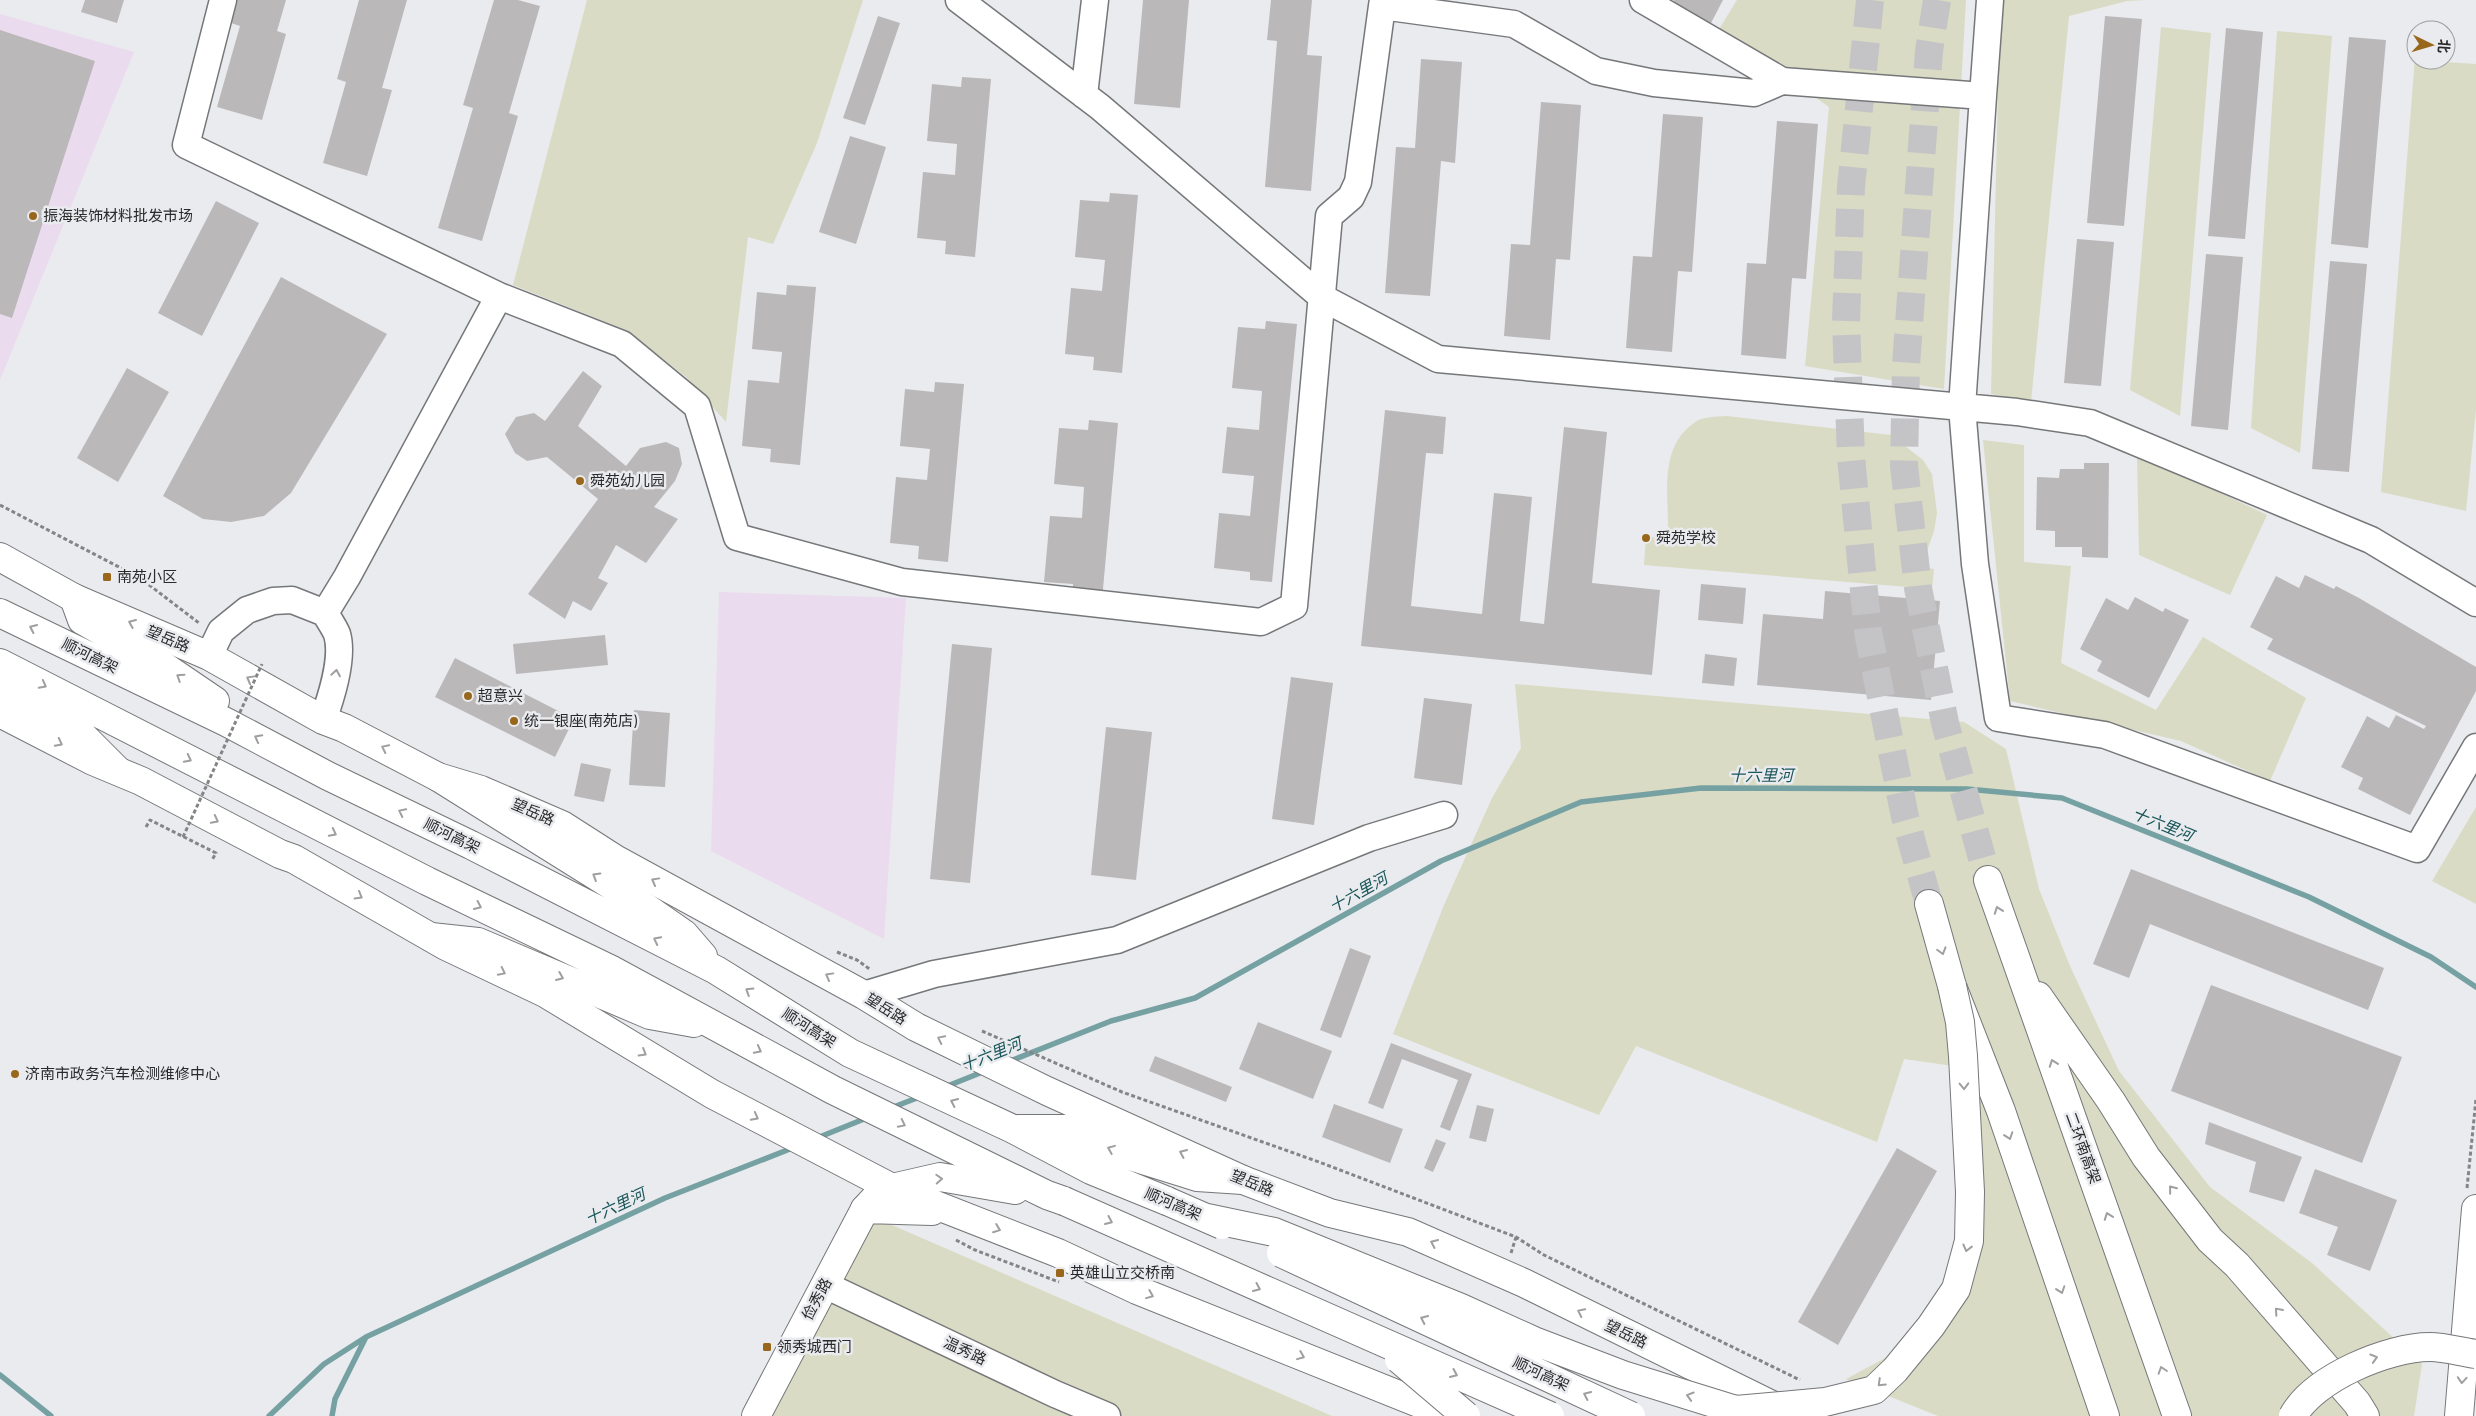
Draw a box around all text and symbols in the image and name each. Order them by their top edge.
north arrow [2406,20,2456,70]
text: 北 [2435,38,2454,54]
place label: 振海装饰材料批发市场 [43,206,193,224]
marker: 振海装饰材料批发市场 [27,210,39,222]
place label: 舜苑幼儿园 [590,471,665,489]
marker: 舜苑幼儿园 [574,475,586,487]
place label: 舜苑学校 [1656,528,1716,546]
marker: 舜苑学校 [1640,532,1652,544]
place label: 南苑小区 [117,567,177,585]
marker: 南苑小区 [101,571,113,583]
one-way arrow [128,619,137,629]
street label: 望岳路 [144,621,193,655]
one-way arrow [29,624,38,635]
street label: 顺河高架 [60,634,121,676]
one-way arrow [330,669,340,678]
one-way arrow [176,674,186,683]
one-way arrow [247,676,256,686]
one-way arrow [38,679,47,689]
place label: 超意兴 [478,686,523,704]
marker: 超意兴 [462,690,474,702]
place label: 统一银座(南苑店) [524,711,637,729]
marker: 统一银座(南苑店) [508,715,520,727]
one-way arrow [254,734,263,744]
one-way arrow [54,737,63,747]
one-way arrow [381,744,390,754]
one-way arrow [183,753,192,763]
water label: 十六里河 [1729,765,1796,784]
street label: 望岳路 [509,794,558,828]
water label: 十六里河 [2130,803,2199,845]
one-way arrow [399,808,408,818]
one-way arrow [210,814,219,824]
street label: 顺河高架 [422,814,483,856]
one-way arrow [327,827,336,837]
water label: 十六里河 [1325,866,1393,915]
one-way arrow [593,873,602,883]
one-way arrow [652,877,661,887]
one-way arrow [353,890,362,900]
one-way arrow [473,899,482,910]
one-way arrow [1994,907,2004,915]
one-way arrow [653,936,662,946]
one-way arrow [1936,946,1947,955]
one-way arrow [497,966,506,977]
one-way arrow [555,970,564,981]
one-way arrow [825,972,834,982]
one-way arrow [745,987,754,997]
street label: 望岳路 [863,989,910,1028]
street label: 顺河高架 [779,1004,840,1051]
water label: 十六里河 [958,1032,1027,1074]
one-way arrow [937,1035,946,1045]
one-way arrow [752,1043,761,1053]
one-way arrow [638,1046,647,1056]
one-way arrow [2049,1060,2059,1068]
place label: 济南市政务汽车检测维修中心 [25,1064,220,1082]
marker: 济南市政务汽车检测维修中心 [9,1068,21,1080]
one-way arrow [1959,1083,1970,1091]
one-way arrow [950,1098,959,1108]
street label: 二环南高架 [2063,1109,2105,1186]
one-way arrow [749,1111,758,1121]
one-way arrow [897,1118,906,1128]
one-way arrow [2003,1132,2013,1140]
one-way arrow [1107,1145,1116,1155]
one-way arrow [1179,1148,1188,1159]
street label: 望岳路 [1228,1165,1277,1199]
one-way arrow [936,1174,944,1184]
water label: 十六里河 [582,1182,651,1228]
street label: 顺河高架 [1142,1183,1205,1223]
one-way arrow [2169,1186,2177,1195]
one-way arrow [2103,1213,2113,1221]
one-way arrow [1104,1214,1113,1225]
one-way arrow [992,1222,1001,1233]
one-way arrow [1430,1239,1439,1250]
one-way arrow [1962,1244,1972,1252]
place label: 英雄山立交桥南 [1070,1263,1175,1281]
marker: 英雄山立交桥南 [1054,1267,1066,1279]
street label: 俭秀路 [798,1274,835,1323]
one-way arrow [1252,1281,1261,1292]
one-way arrow [2055,1285,2065,1294]
one-way arrow [1145,1289,1154,1299]
one-way arrow [1577,1308,1586,1318]
one-way arrow [2275,1308,2284,1317]
one-way arrow [1420,1315,1429,1326]
street label: 望岳路 [1602,1315,1651,1351]
street label: 温秀路 [941,1332,990,1368]
place label: 领秀城西门 [777,1337,852,1355]
marker: 领秀城西门 [761,1341,773,1353]
one-way arrow [1296,1350,1305,1360]
street label: 顺河高架 [1510,1352,1572,1394]
one-way arrow [2370,1354,2378,1364]
one-way arrow [2157,1366,2167,1374]
one-way arrow [1449,1367,1458,1378]
one-way arrow [2456,1376,2467,1384]
one-way arrow [1878,1377,1887,1386]
one-way arrow [1583,1391,1592,1402]
one-way arrow [1687,1392,1695,1402]

